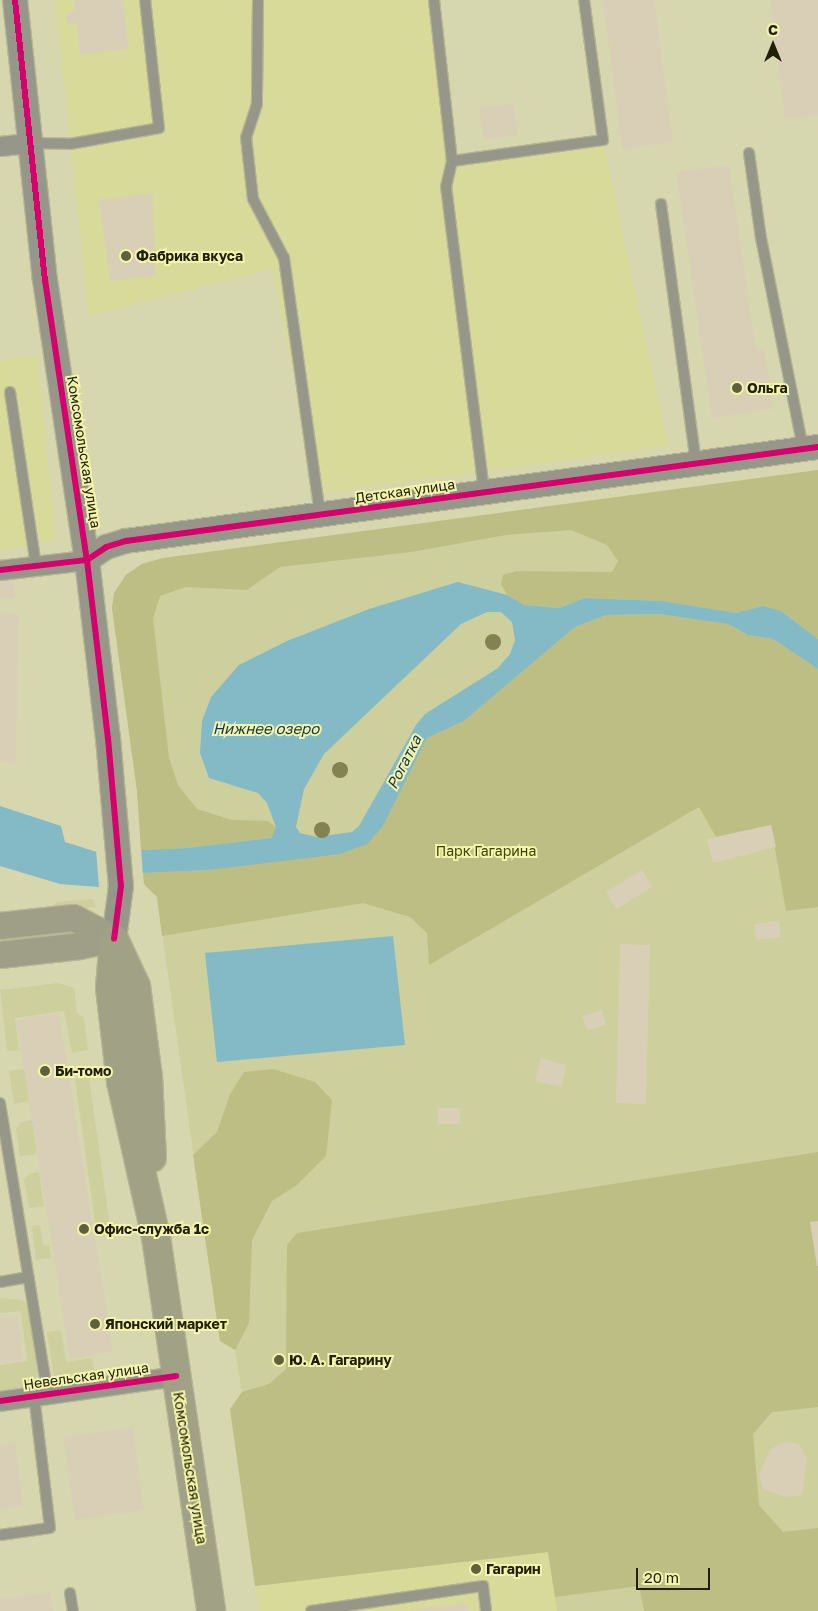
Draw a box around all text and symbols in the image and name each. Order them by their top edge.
north arrow [748,20,798,70]
text: С [768,21,778,38]
place label: Фабрика вкуса [136,248,243,264]
marker: Фабрика вкуса [120,250,132,262]
street label: Комсомольская улица [64,375,104,529]
place label: Ольга [747,380,788,396]
marker: Ольга [731,382,743,394]
street label: Детская улица [354,476,456,506]
water label: Нижнее озеро [213,720,319,738]
water label: Рогатка [383,732,425,792]
park label: Парк Гагарина [436,843,536,859]
place label: Би-томо [55,1063,111,1079]
marker: Би-томо [39,1065,51,1077]
place label: Офис-служба 1с [94,1221,209,1237]
marker: Офис-служба 1с [78,1223,90,1235]
place label: Японский маркет [105,1316,227,1332]
marker: Японский маркет [89,1318,101,1330]
place label: Ю. А. Гагарину [289,1352,392,1368]
marker: Ю. А. Гагарину [273,1354,285,1366]
street label: Невельская улица [22,1359,150,1393]
street label: Комсомольская улица [170,1391,210,1545]
scale bar [638,1558,712,1590]
place label: Гагарин [486,1561,541,1577]
marker: Гагарин [470,1563,482,1575]
text: 20 m [644,1568,679,1586]

